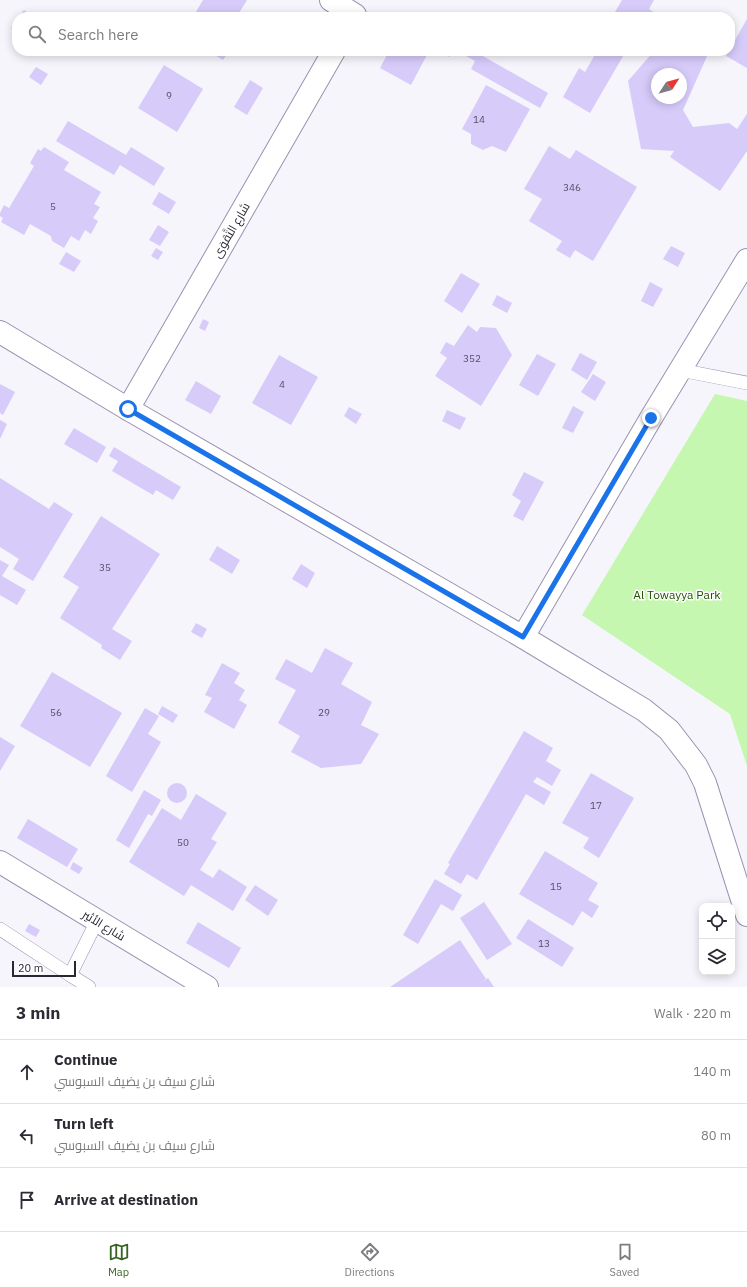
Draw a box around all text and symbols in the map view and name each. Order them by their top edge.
search box [12,12,735,56]
icon: search [26,23,48,45]
text: Search here [58,25,138,44]
north arrow [651,68,687,104]
house number: 9 [166,89,172,102]
house number: 14 [473,113,485,126]
house number: 346 [563,181,581,194]
house number: 5 [50,200,56,213]
street label: شارع التَّقوَى [209,200,254,261]
house number: 352 [463,352,481,365]
house number: 4 [279,378,285,391]
route start [119,400,137,418]
route end [642,409,660,427]
house number: 35 [99,561,111,574]
park label: Al Towayya Park [633,587,721,602]
house number: 56 [50,706,62,719]
house number: 29 [318,706,330,719]
house number: 17 [590,799,602,812]
house number: 50 [177,836,189,849]
house number: 15 [550,880,562,893]
map controls [699,903,735,975]
button: locate [699,903,735,939]
street label: شارع الأثير [78,906,128,945]
house number: 13 [538,937,550,950]
button: layers [699,939,735,975]
scale bar [12,959,76,978]
text: 20 m [18,961,43,975]
text: 3 min [16,1002,60,1024]
text: Walk · 220 m [654,1005,731,1022]
text: Continue [54,1050,118,1069]
icon: ahead [16,1061,38,1083]
text: 140 m [693,1063,731,1080]
text: شارع سيف بن يضيف السبوسي [54,1073,215,1090]
text: Turn left [54,1114,114,1133]
icon: left [16,1125,38,1147]
text: 80 m [701,1127,731,1144]
text: شارع سيف بن يضيف السبوسي [54,1137,215,1154]
icon: arrive [16,1189,38,1211]
text: Arrive at destination [54,1190,198,1209]
tab: Map [108,1241,130,1279]
tab: Directions [345,1241,395,1279]
tab: Saved [610,1241,639,1279]

